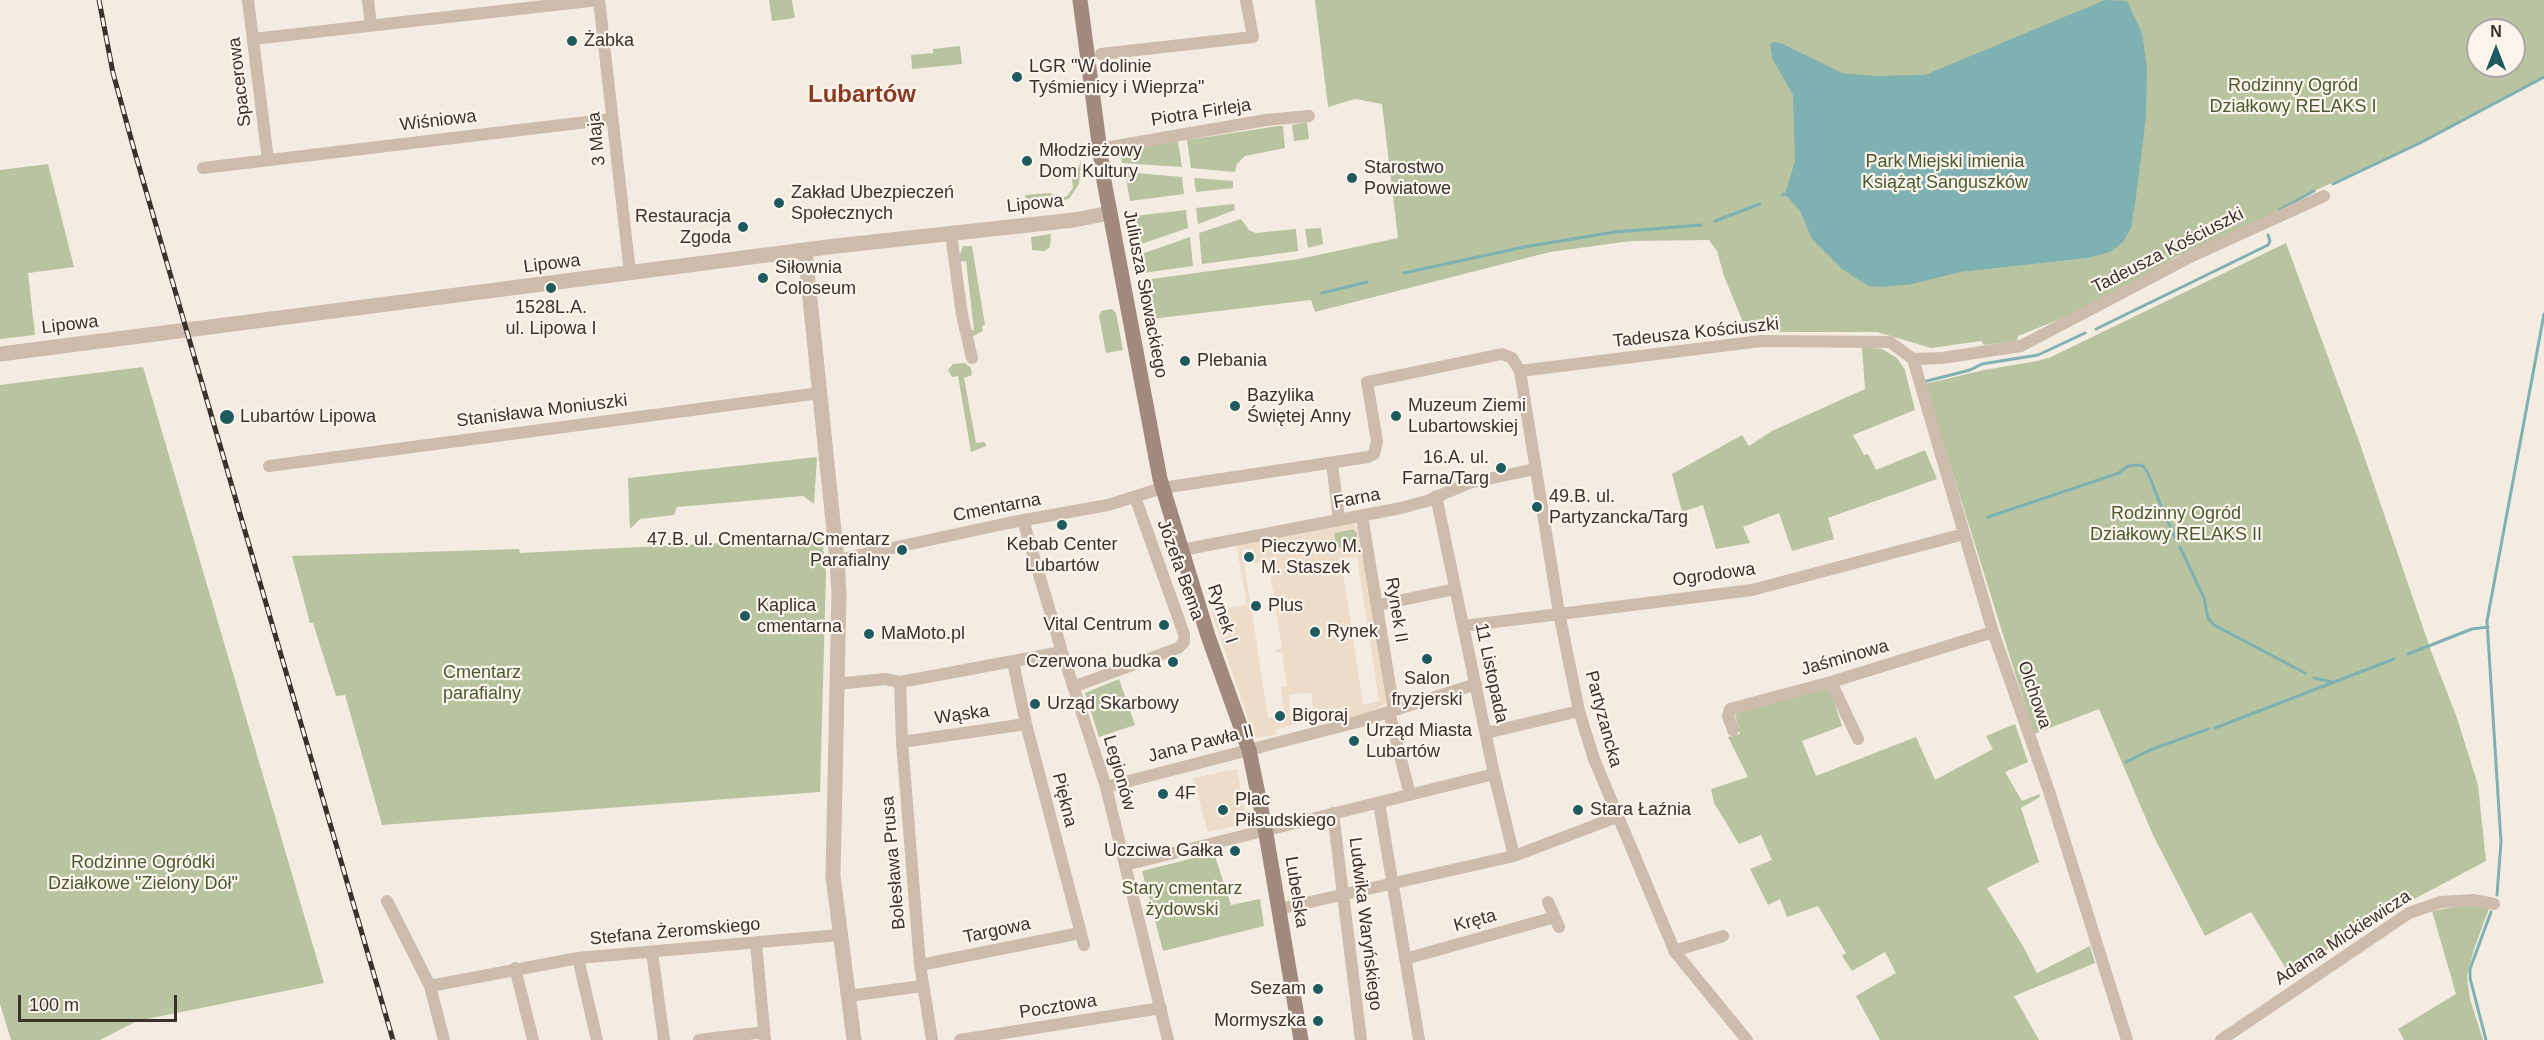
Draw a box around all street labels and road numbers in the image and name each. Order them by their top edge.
street label: Spacerowa [224,36,256,128]
street label: Piotra Firleja [1149,94,1253,132]
street label: Wiśniowa [398,106,478,136]
street label: 3 Maja [583,111,611,167]
street label: Lipowa [1006,190,1064,218]
street label: Tadeusza Kościuszki [2089,203,2247,299]
street label: Juliusza Słowackiego [1118,208,1172,380]
street label: Lipowa [522,250,582,278]
street label: Lipowa [40,311,100,339]
street label: Tadeusza Kościuszki [1612,314,1780,352]
street label: Stanisława Moniuszki [455,390,629,432]
street label: Farna [1332,484,1382,514]
street label: Cmentarna [951,489,1043,527]
street label: Józefa Bema [1152,517,1208,623]
street label: Ogrodowa [1671,559,1757,591]
street label: Rynek II [1380,576,1412,644]
street label: Rynek I [1202,582,1242,646]
street label: 11 Listopada [1470,621,1512,725]
street label: Jaśminowa [1799,635,1891,681]
street label: Olchowa [2012,658,2056,732]
street label: Partyzancka [1580,668,1626,770]
street label: Wąska [933,700,991,730]
street label: Jana Pawła II [1146,720,1256,768]
street label: Legionów [1098,733,1140,813]
street label: Piękna [1047,771,1081,829]
street label: Bolesława Prusa [877,795,911,931]
street label: Ludwika Waryńskiego [1344,836,1386,1012]
street label: Lubelska [1280,855,1312,929]
street label: Adama Mickiewicza [2271,886,2415,990]
street label: Kręta [1451,905,1499,937]
street label: Targowa [961,913,1033,949]
street label: Stefana Żeromskiego [589,914,761,950]
street label: Pocztowa [1018,990,1098,1024]

